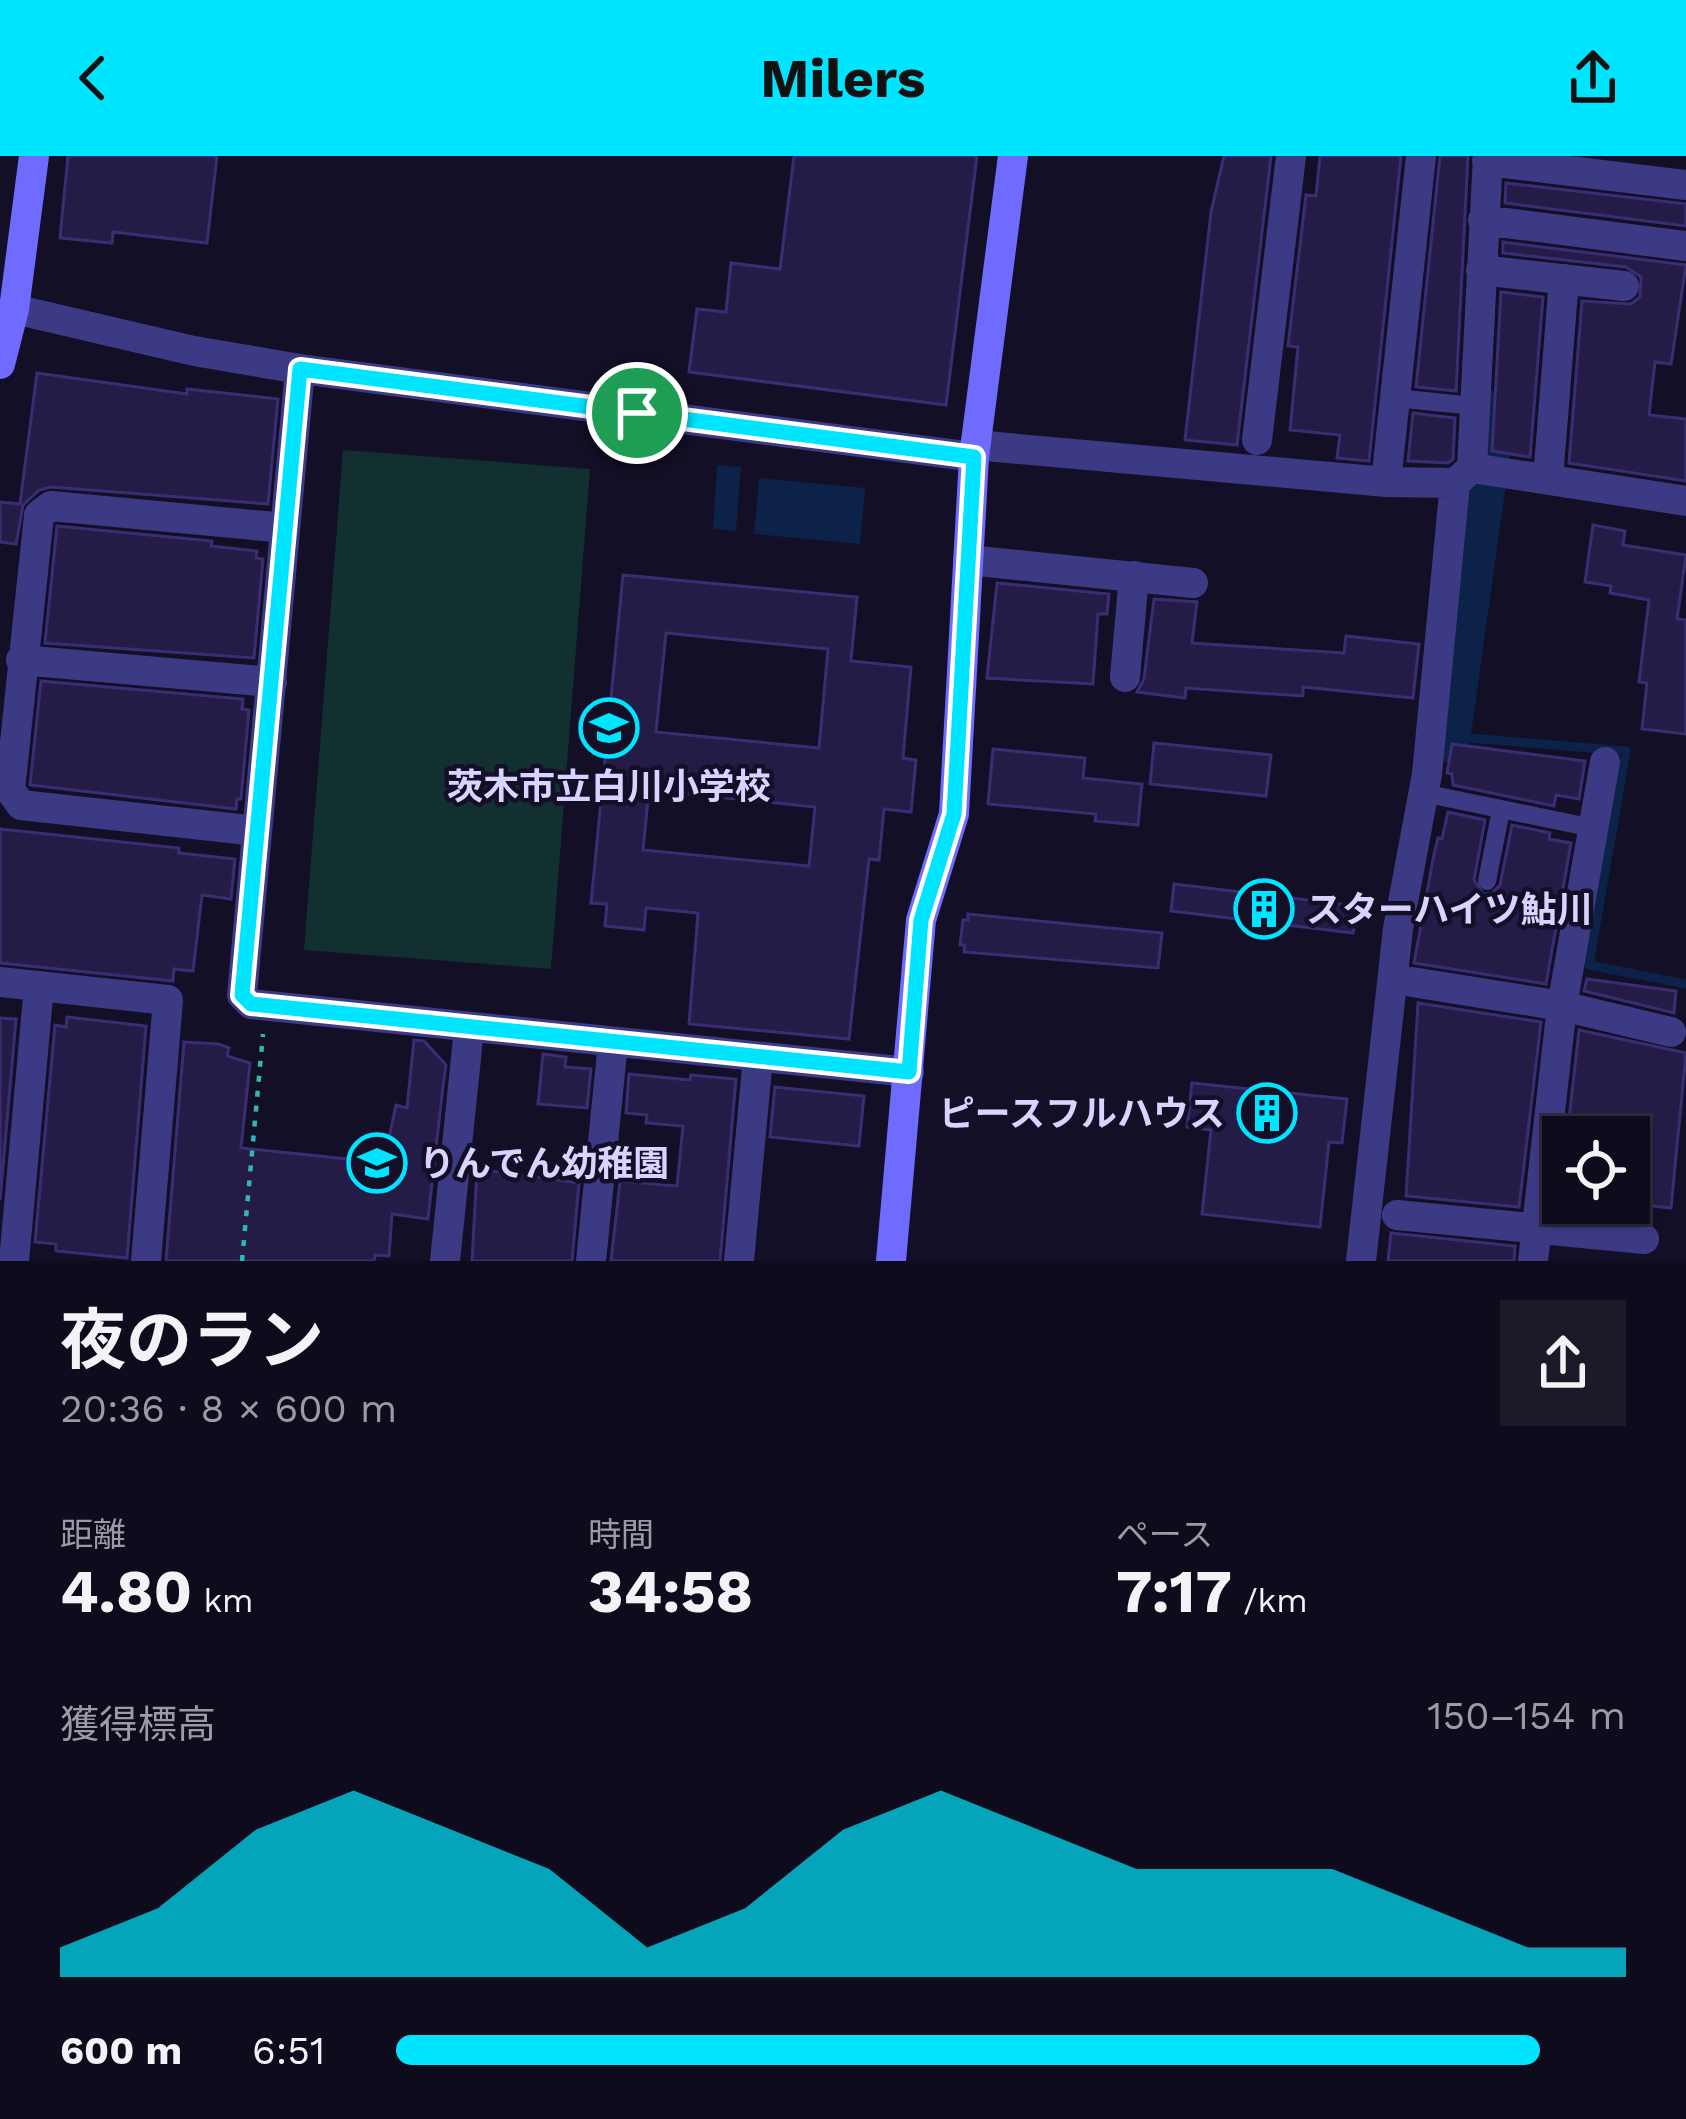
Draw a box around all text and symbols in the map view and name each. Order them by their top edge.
icon: back [60,45,126,111]
icon: share [1560,45,1626,111]
text: Milers [760,47,926,110]
pin [586,362,688,464]
icon: arrive [604,380,670,446]
school or university icon: 茨木市立白川小学校 [578,697,640,759]
place label: 茨木市立白川小学校 [447,766,771,808]
building icon: スターハイツ鮎川 [1233,878,1295,940]
place label: スターハイツ鮎川 [1306,889,1593,931]
building icon: ピースフルハウス [1236,1082,1298,1144]
place label: ピースフルハウス [939,1093,1225,1135]
map controls [1542,1116,1650,1224]
button: locate [1542,1116,1650,1224]
school or university icon: りんでん幼稚園 [346,1132,408,1194]
place label: りんでん幼稚園 [419,1143,669,1185]
button: share [1500,1300,1626,1426]
text: 夜のラン [60,1302,324,1379]
text: 20:36 · 8 × 600 m [60,1386,397,1431]
text: 距離 [60,1515,126,1554]
text: 時間 [588,1515,654,1554]
text: ペース [1116,1515,1213,1554]
text: 4.80 [60,1556,192,1627]
text: 34:58 [588,1556,753,1627]
text: 7:17 [1116,1556,1232,1627]
text: km [192,1581,254,1620]
text: /km [1232,1581,1308,1620]
text: 150–154 m [1427,1693,1626,1738]
text: 獲得標高 [60,1702,216,1747]
text: 600 m [60,2028,182,2073]
text: 6:51 [252,2028,325,2073]

